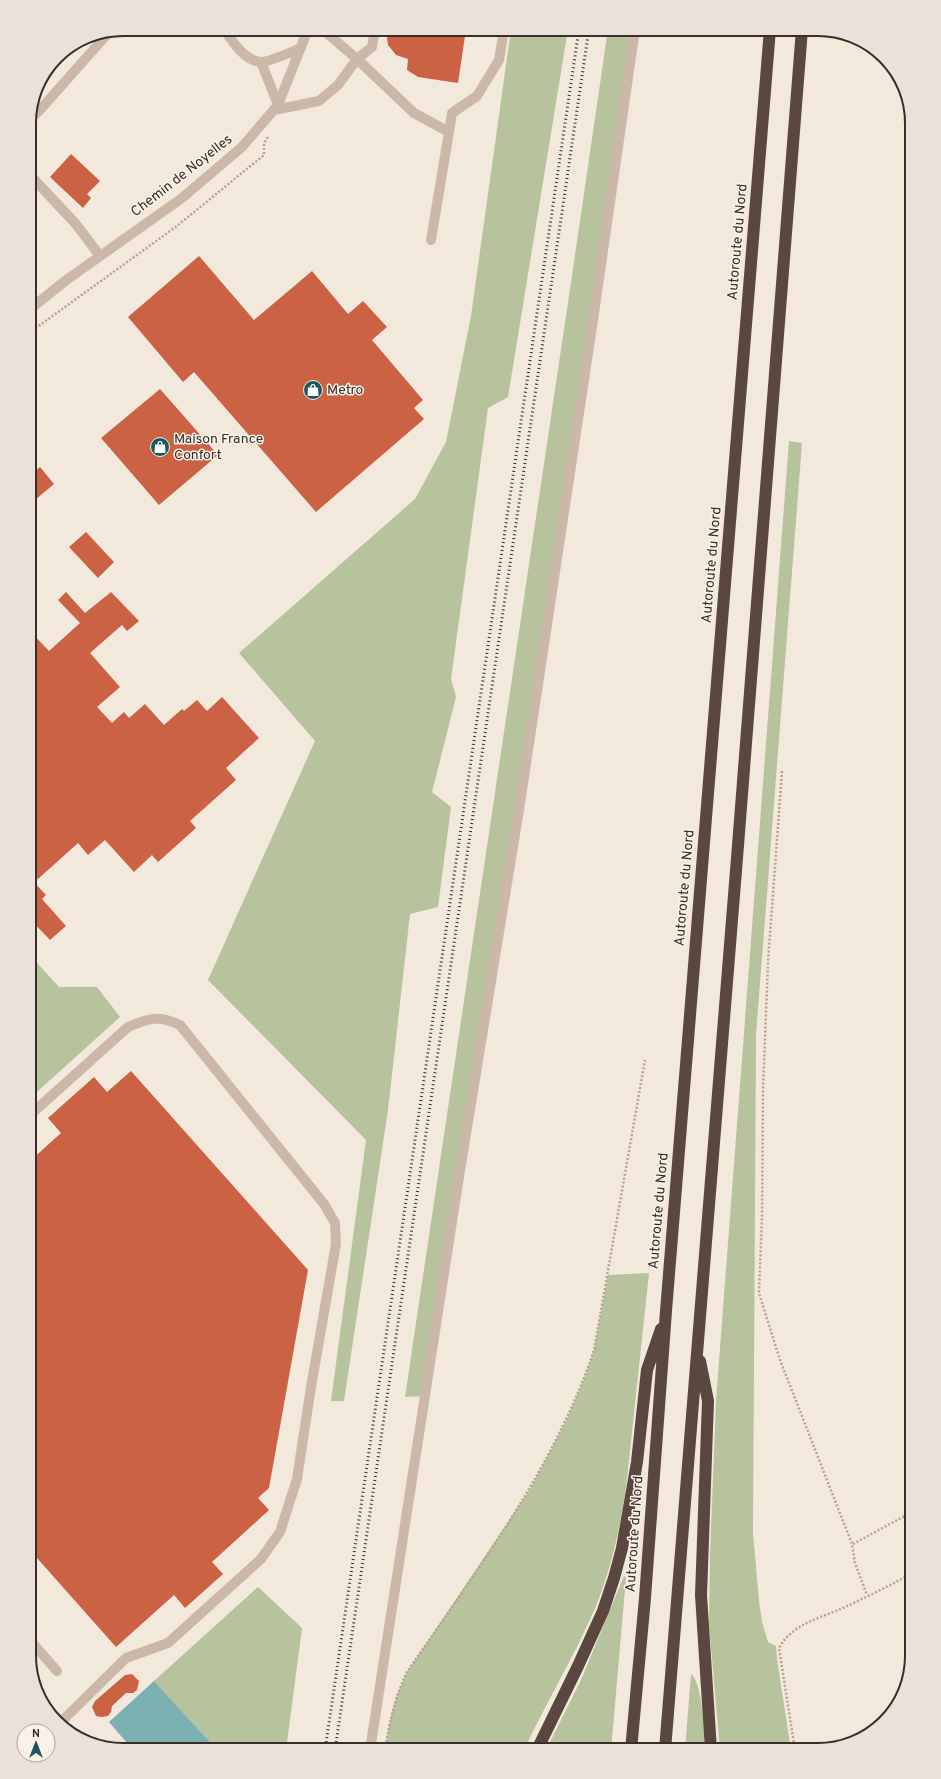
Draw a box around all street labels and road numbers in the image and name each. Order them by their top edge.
street label: Chemin de Noyelles [128,131,236,221]
street label: Autoroute du Nord [724,183,752,301]
street label: Autoroute du Nord [698,506,726,624]
street label: Autoroute du Nord [671,829,699,947]
street label: Autoroute du Nord [645,1152,673,1270]
street label: Autoroute du Nord [622,1475,648,1593]

